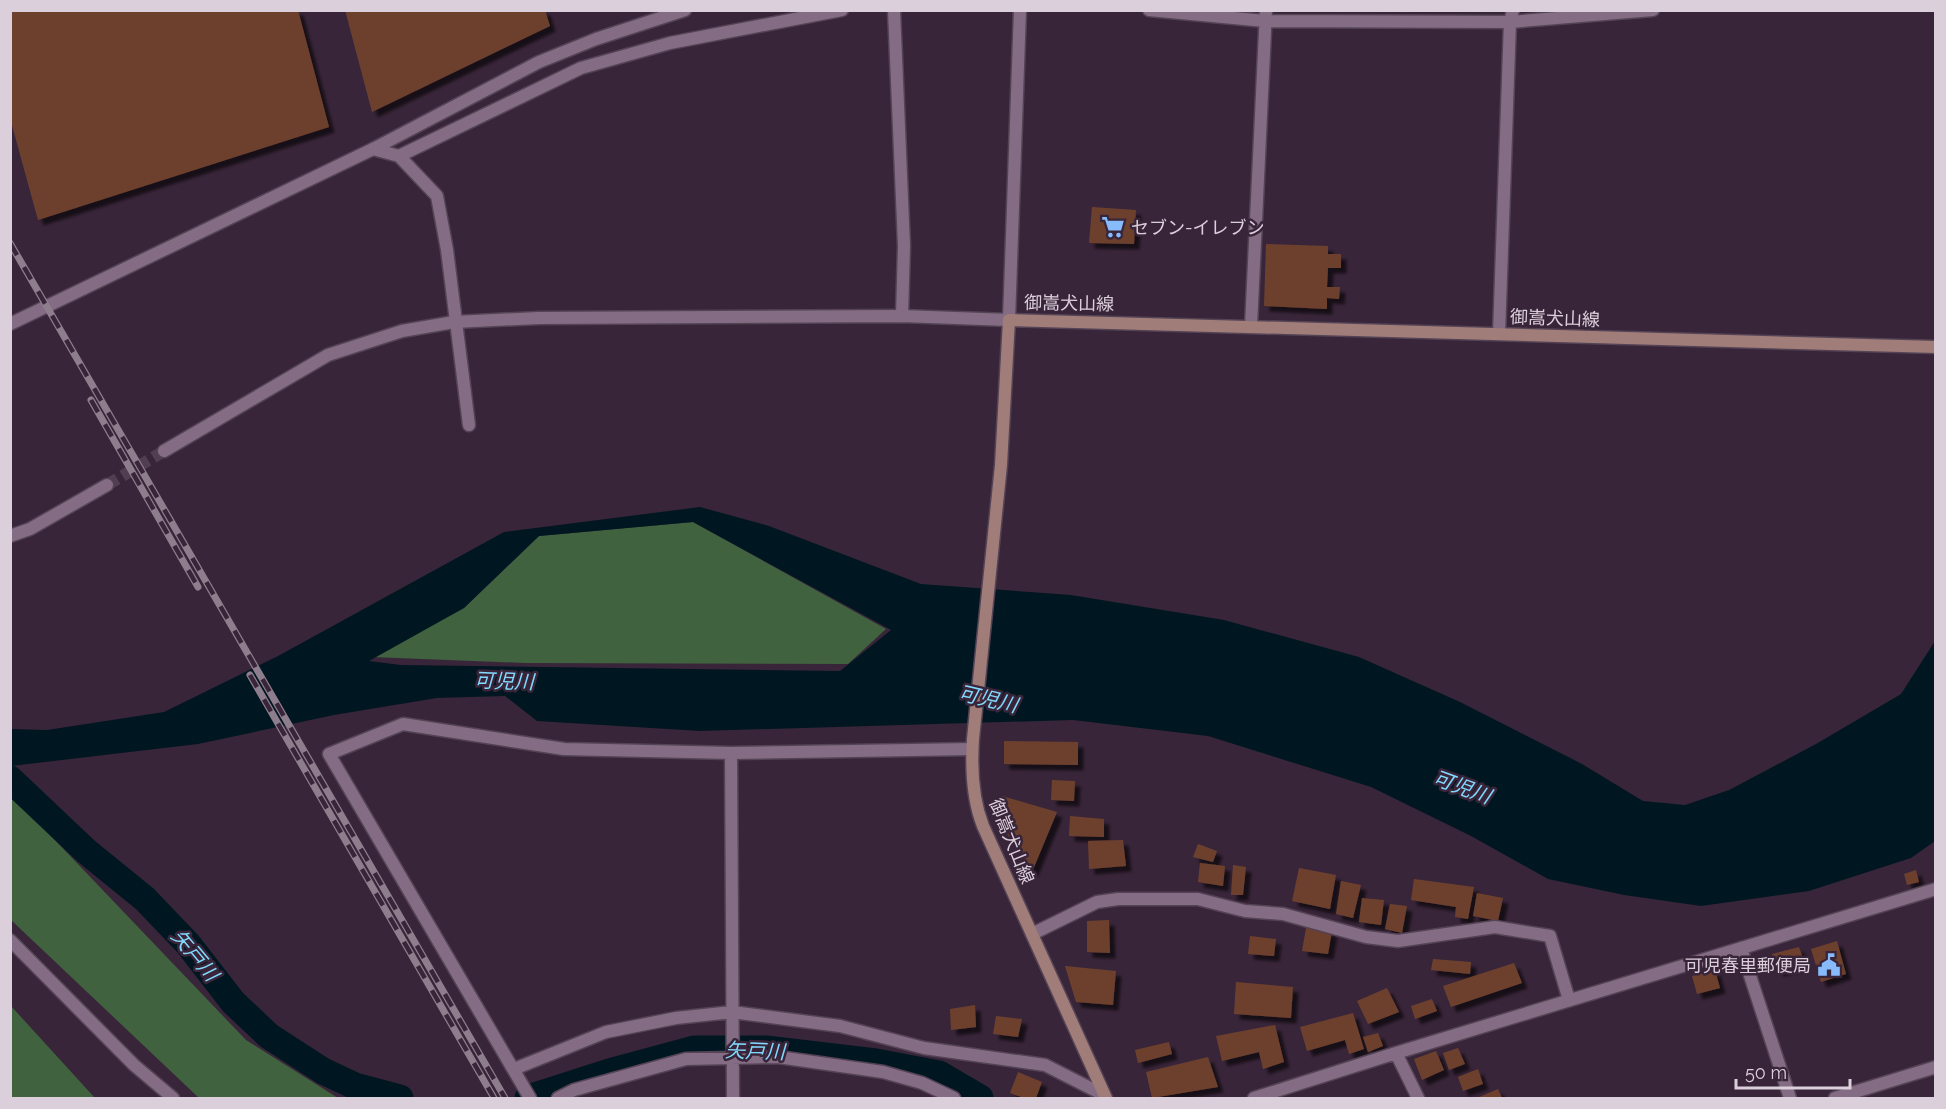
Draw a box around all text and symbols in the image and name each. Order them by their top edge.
supermarket icon: セブン-イレブン [1100,214,1126,240]
place label: セブン-イレブン [1131,217,1265,238]
street label: 御嵩犬山線 [1024,292,1114,314]
street label: 御嵩犬山線 [1510,306,1600,330]
water label: 可児川 [474,668,536,694]
water label: 可児川 [956,681,1022,718]
water label: 可児川 [1430,765,1496,809]
street label: 御嵩犬山線 [985,795,1039,887]
water label: 矢戸川 [167,924,225,987]
public building icon: 可児春里郵便局 [1816,952,1842,978]
place label: 可児春里郵便局 [1685,955,1811,976]
water label: 矢戸川 [725,1038,787,1064]
scale bar [1736,1052,1850,1090]
text: 50 m [1745,1062,1787,1083]

